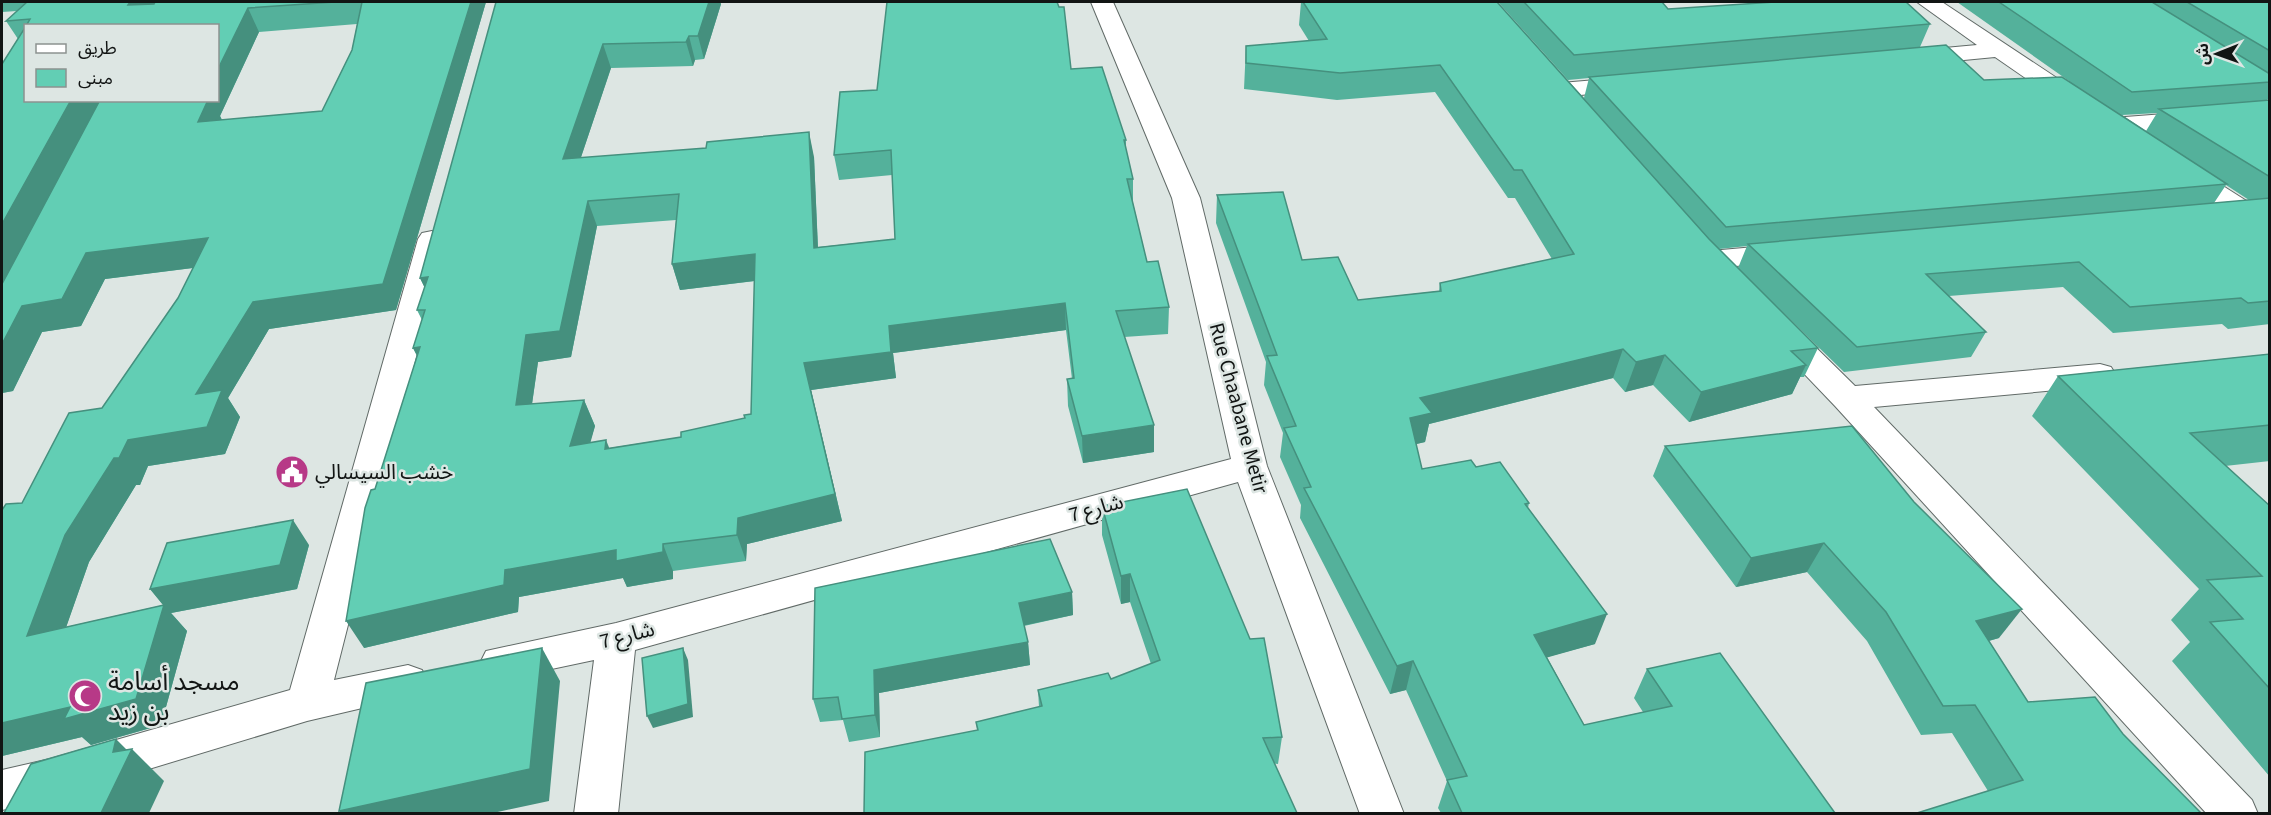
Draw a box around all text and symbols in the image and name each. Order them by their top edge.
legend [24,24,219,102]
north arrow [2187,24,2247,84]
text: طريق [78,36,117,61]
text: ش [2192,43,2214,65]
text: مبنى [78,66,113,91]
street label: Rue Chaabane Metir [1202,319,1276,497]
public building icon: خشب السيسالي [274,454,310,490]
place label: خشب السيسالي [315,457,453,488]
street label: شارع 7 [1065,486,1127,530]
street label: شارع 7 [596,614,658,656]
place label: مسجد أسامة بن زيد [108,663,240,730]
mosque icon: مسجد أسامة بن زيد [67,678,103,714]

